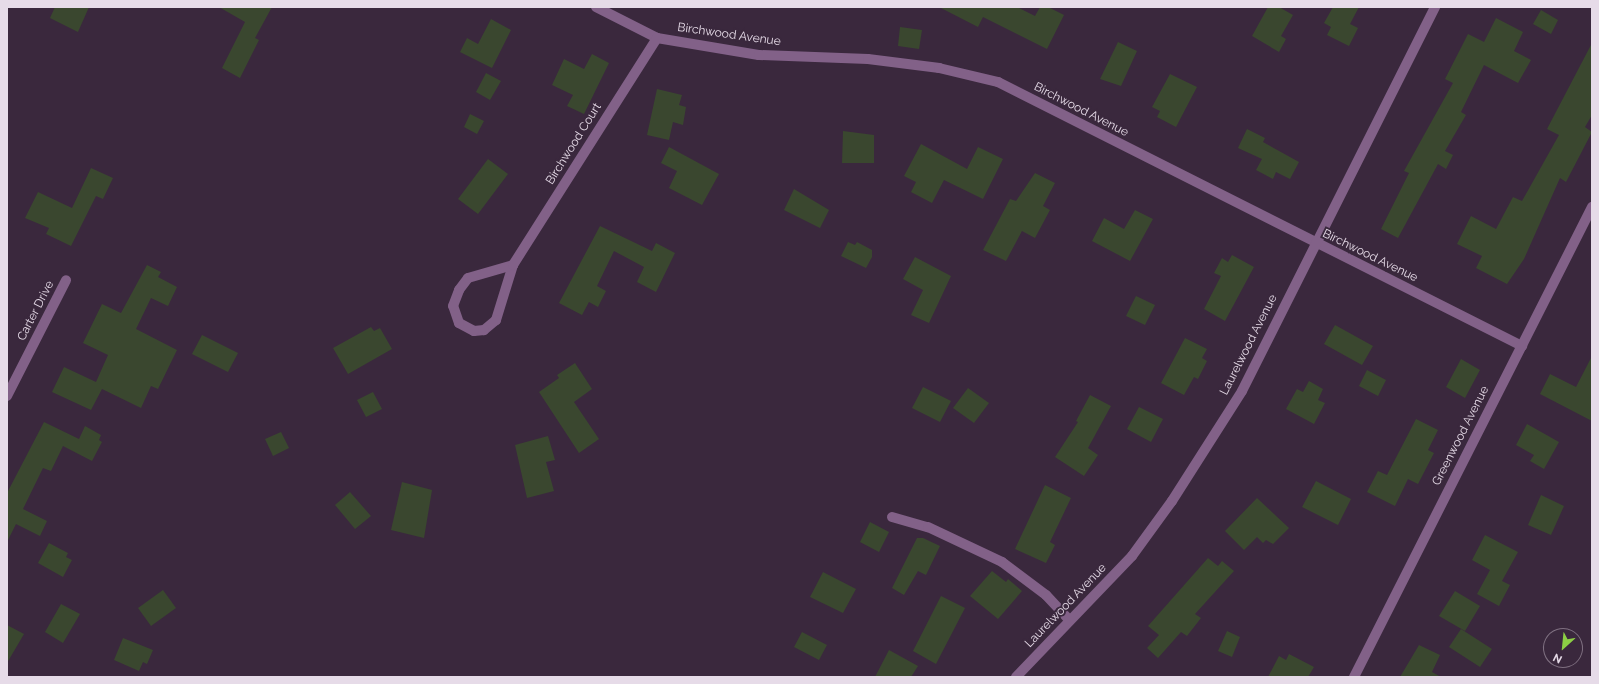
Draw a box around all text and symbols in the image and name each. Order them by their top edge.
street label: Birchwood Avenue [676,21,782,49]
street label: Birchwood Avenue [1031,80,1131,140]
street label: Birchwood Court [543,101,605,187]
street label: Birchwood Avenue [1320,227,1420,285]
street label: Carter Drive [15,278,57,344]
street label: Laurelwood Avenue [1217,292,1281,398]
street label: Greenwood Avenue [1430,384,1492,488]
street label: Laurelwood Avenue [1022,561,1110,651]
north arrow [1543,628,1583,668]
text: N [1551,651,1564,666]

